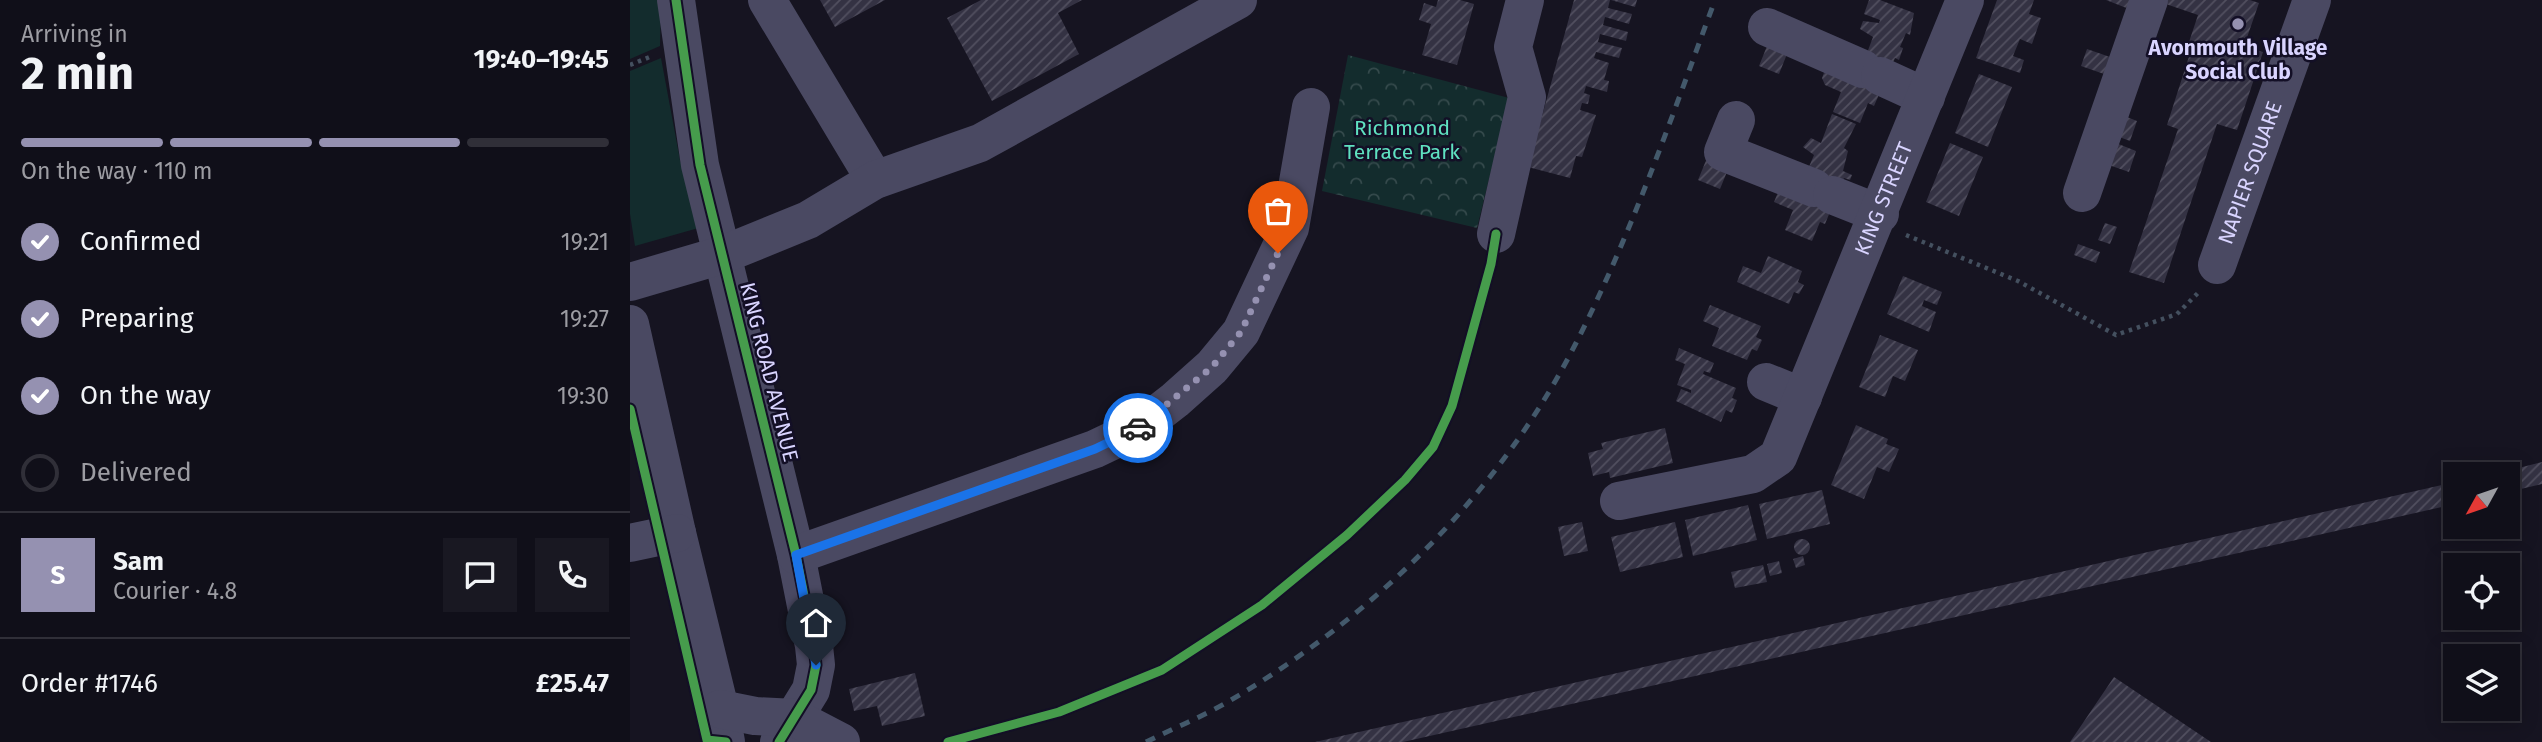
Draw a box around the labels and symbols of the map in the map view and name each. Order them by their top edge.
marker: Avonmouth Village Social Club [2230,16,2246,32]
place label: Avonmouth Village Social Club [2148,35,2328,85]
street label: NAPIER SQUARE [2213,98,2288,248]
park label: Richmond Terrace Park [1344,115,1460,165]
street label: KING STREET [1849,138,1918,259]
pin [1248,181,1308,253]
street label: KING ROAD AVENUE [734,280,804,464]
courier [1103,393,1173,463]
north arrow [2443,462,2520,539]
pin [786,593,846,665]

